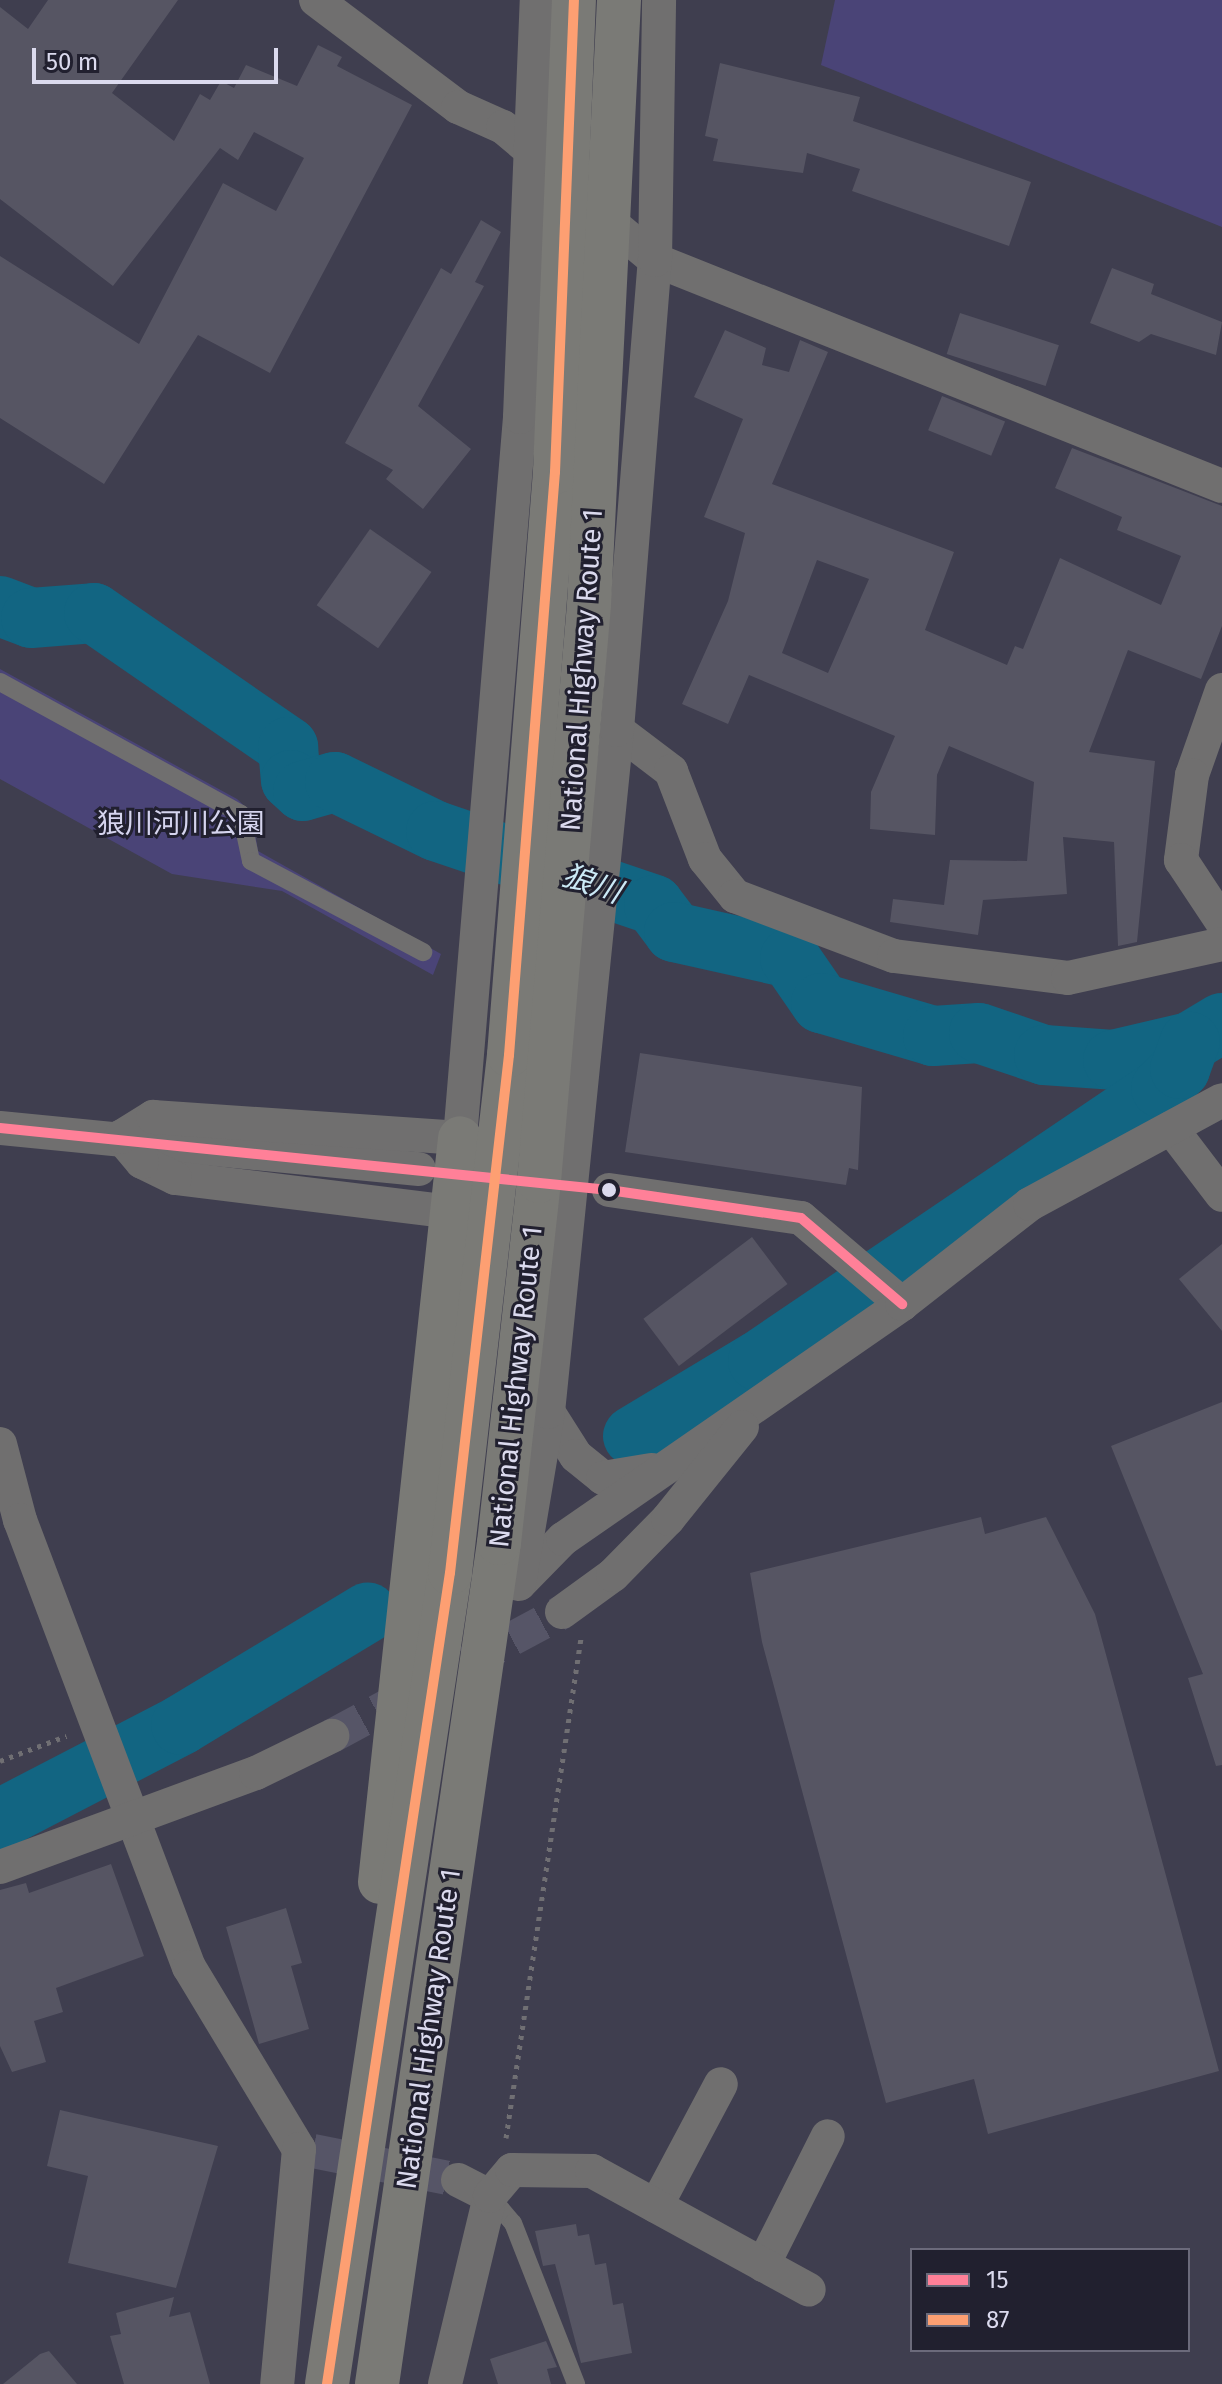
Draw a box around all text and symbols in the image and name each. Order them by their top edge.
scale bar [36,32,282,82]
text: 50 m [46,48,98,76]
street label: National Highway Route 1 [554,508,610,832]
park label: 狼川河川公園 [97,807,265,841]
water label: 狼川 [558,857,626,911]
unlabelled marker [601,1182,617,1198]
street label: National Highway Route 1 [482,1225,550,1549]
street label: National Highway Route 1 [390,1867,468,2191]
legend [910,2248,1190,2352]
text: 15 [986,2266,1008,2294]
text: 87 [986,2306,1010,2334]

